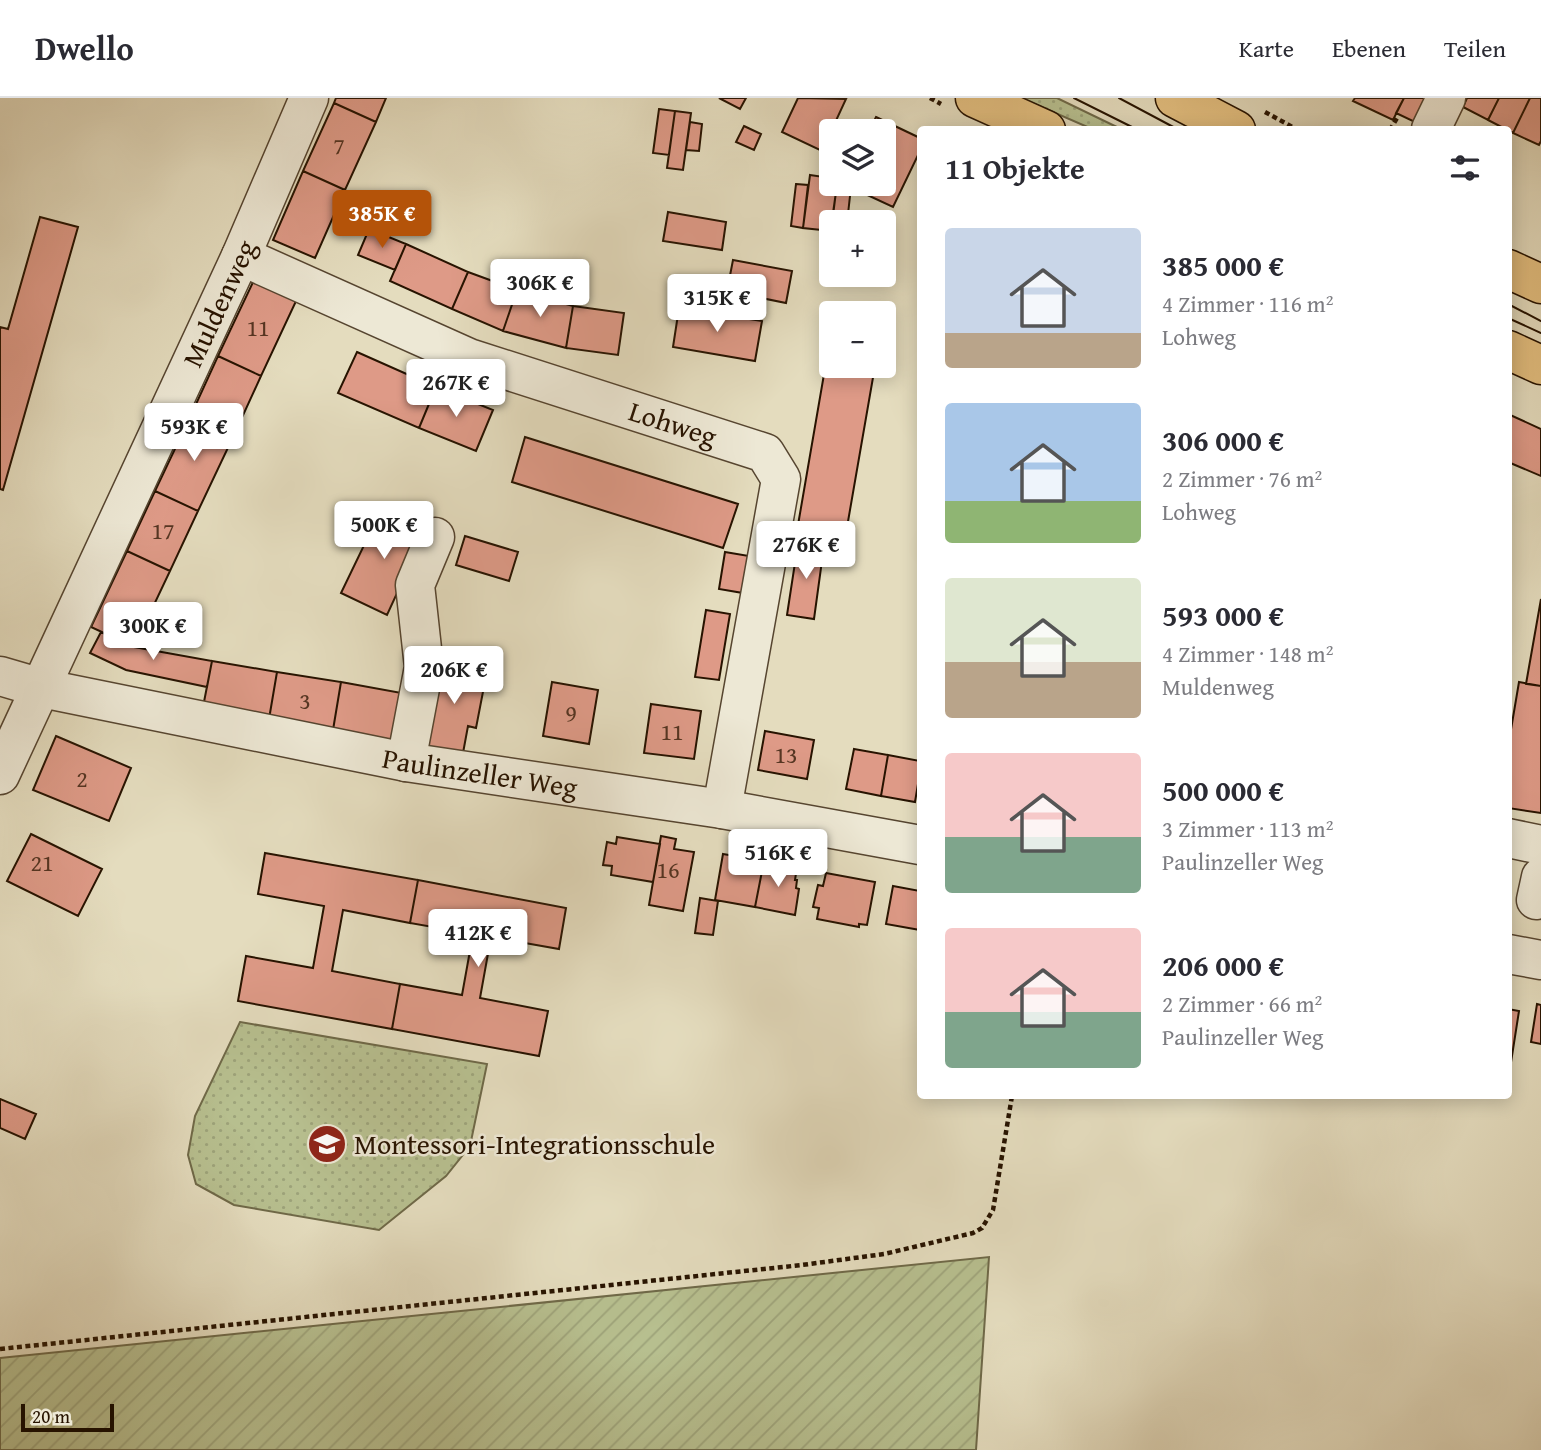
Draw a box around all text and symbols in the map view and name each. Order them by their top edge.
text: Dwello [35,24,134,72]
text: Karte [1239,31,1294,66]
text: Ebenen [1332,31,1406,66]
text: Teilen [1444,31,1506,66]
map controls [819,119,896,378]
button: layers [819,119,896,196]
house number: 7 [333,128,345,163]
text: 11 Objekte [945,146,1085,190]
icon: filters [1446,149,1484,187]
pin: 385K € [325,190,439,250]
text: 385K € [348,196,416,229]
button: + [819,210,896,287]
street label: Muldenweg [171,233,266,374]
text: 385 000 € [1162,243,1284,287]
icon: home [1001,256,1085,340]
pin: 306K € [483,260,597,319]
text: 306K € [506,265,574,298]
pin: 315K € [660,274,774,334]
text: 315K € [683,280,751,313]
text: 4 Zimmer · 116 m² [1162,287,1333,320]
button: − [819,301,896,378]
house number: 11 [246,310,270,345]
text: Lohweg [1162,320,1236,353]
pin: 267K € [399,360,513,419]
text: 267K € [422,365,490,398]
street label: Lohweg [624,390,722,456]
pin: 593K € [137,404,251,463]
text: 593K € [160,409,228,442]
text: 306 000 € [1162,418,1284,462]
icon: home [1001,431,1085,515]
text: 2 Zimmer · 76 m² [1162,462,1322,495]
text: Lohweg [1162,495,1236,528]
pin: 500K € [327,502,441,561]
text: 500K € [350,507,418,540]
house number: 17 [151,513,175,548]
pin: 276K € [749,522,863,581]
text: 276K € [772,527,840,560]
text: 593 000 € [1162,593,1284,637]
pin: 300K € [96,602,210,662]
icon: home [1001,606,1085,690]
text: 300K € [119,608,187,641]
text: 4 Zimmer · 148 m² [1162,637,1333,670]
pin: 206K € [397,646,511,706]
text: 206K € [420,652,488,685]
text: Muldenweg [1162,670,1274,703]
house number: 3 [299,683,311,718]
house number: 9 [565,695,577,730]
house number: 11 [660,714,684,749]
street label: Paulinzeller Weg [379,737,580,807]
house number: 13 [774,737,798,772]
house number: 2 [76,761,88,796]
text: 500 000 € [1162,768,1284,812]
icon: home [1001,781,1085,865]
text: 3 Zimmer · 113 m² [1162,812,1333,845]
pin: 516K € [721,830,835,889]
text: 516K € [744,835,812,868]
house number: 21 [30,845,54,880]
text: Paulinzeller Weg [1162,845,1324,878]
house number: 16 [656,852,680,887]
pin: 412K € [421,910,535,969]
text: 412K € [444,915,512,948]
text: 206 000 € [1162,943,1284,987]
icon: home [1001,956,1085,1040]
text: 2 Zimmer · 66 m² [1162,987,1322,1020]
text: Paulinzeller Weg [1162,1020,1324,1053]
school or university icon: Montessori-Integrationsschule [306,1123,348,1165]
place label: Montessori-Integrationsschule [354,1123,715,1164]
scale bar [21,1401,114,1433]
text: 20 m [32,1402,70,1430]

